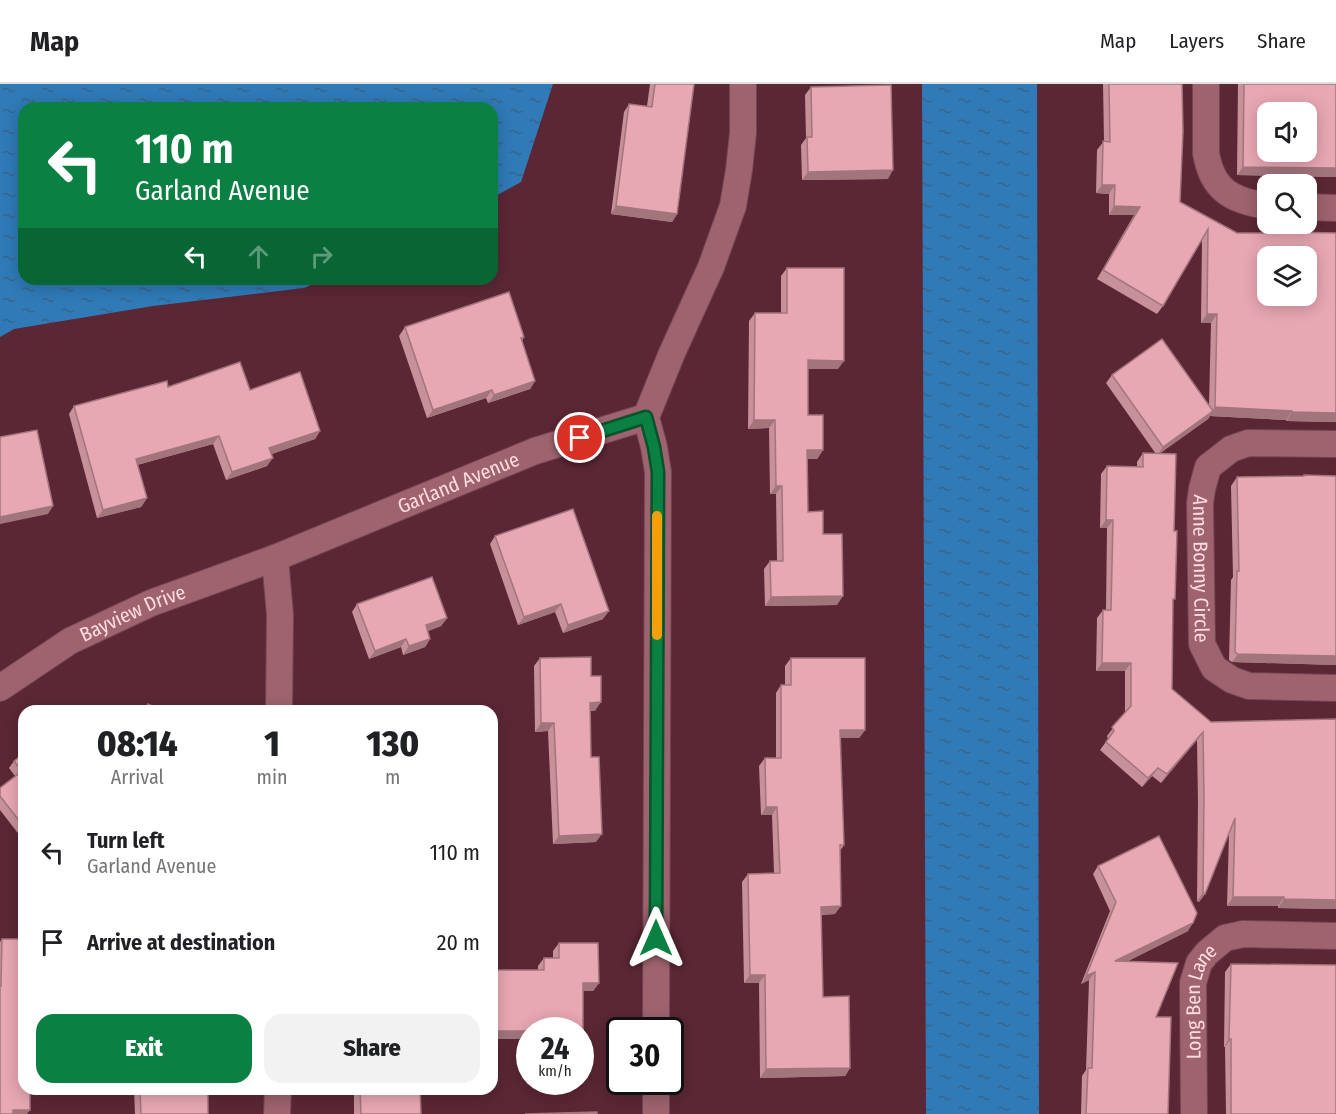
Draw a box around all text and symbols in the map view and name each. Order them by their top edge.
text: Map [30,25,79,58]
text: Map [1100,28,1136,54]
text: Layers [1169,28,1224,54]
text: Share [1257,28,1306,54]
map controls [1257,102,1317,306]
button: sound [1257,102,1317,162]
text: 110 m [135,124,234,174]
icon: left [36,126,114,204]
button: search [1257,174,1317,234]
text: Garland Avenue [135,175,310,207]
icon: left [179,240,212,273]
icon: ahead [242,240,275,273]
icon: right [305,240,338,273]
button: layers [1257,246,1317,306]
pin [554,412,605,463]
icon: arrive [563,421,596,454]
street label: Garland Avenue [394,447,523,518]
street label: Anne Bonny Circle [1188,493,1214,643]
street label: Bayview Drive [76,579,189,647]
text: 08:14 [97,722,178,766]
text: 1 [264,722,280,766]
text: 130 [366,722,419,766]
text: Arrival [111,765,164,789]
text: min [257,765,288,789]
text: m [385,765,400,789]
text: Turn left [87,827,165,854]
icon: left [36,836,69,869]
text: 110 m [430,839,480,866]
text: Garland Avenue [87,854,216,878]
position arrow [624,906,688,970]
icon: arrive [36,926,69,959]
text: Arrive at destination [87,929,275,956]
text: 20 m [437,929,480,956]
street label: Long Ben Lane [1181,938,1221,1059]
button: Exit [36,1014,252,1083]
button: Share [264,1014,480,1083]
speed limit sign: 30 [606,1017,684,1095]
text: 24 [541,1031,569,1067]
text: km/h [538,1062,572,1080]

